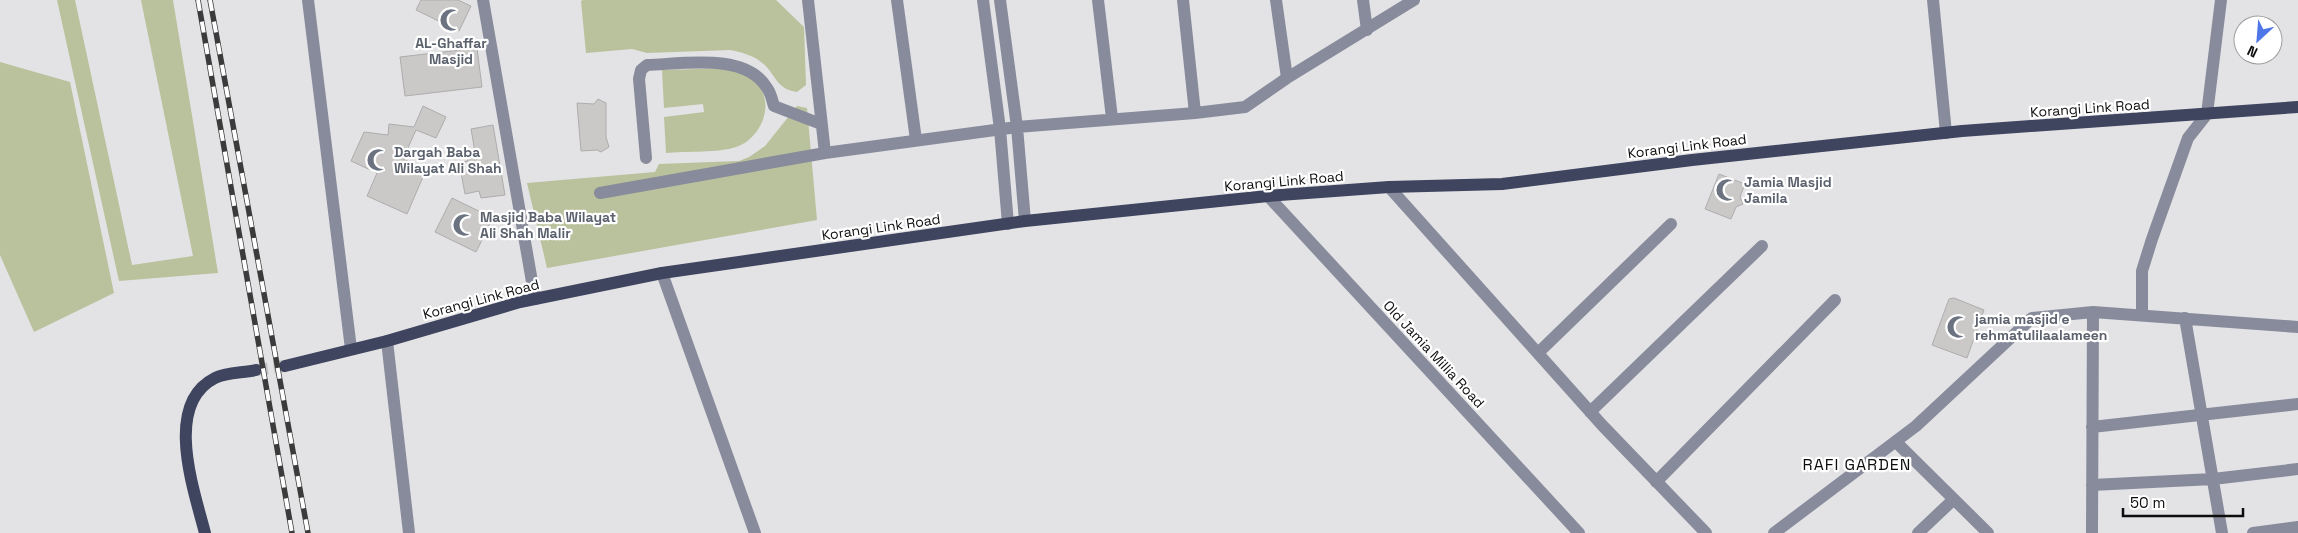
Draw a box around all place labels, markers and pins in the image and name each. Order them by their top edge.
mosque icon: AL-Ghaffar Masjid [438,7,464,33]
place label: AL-Ghaffar Masjid [415,34,487,68]
place label: Dargah Baba Wilayat Ali Shah [394,143,502,177]
mosque icon: Dargah Baba Wilayat Ali Shah [365,147,391,173]
place label: Jamia Masjid Jamila [1744,173,1832,207]
mosque icon: Jamia Masjid Jamila [1714,177,1740,203]
place label: Masjid Baba Wilayat Ali Shah Malir [480,208,616,242]
mosque icon: Masjid Baba Wilayat Ali Shah Malir [451,212,477,238]
place label: jamia masjid e rehmatulilaalameen [1974,310,2107,344]
mosque icon: jamia masjid e rehmatulilaalameen [1945,314,1971,340]

